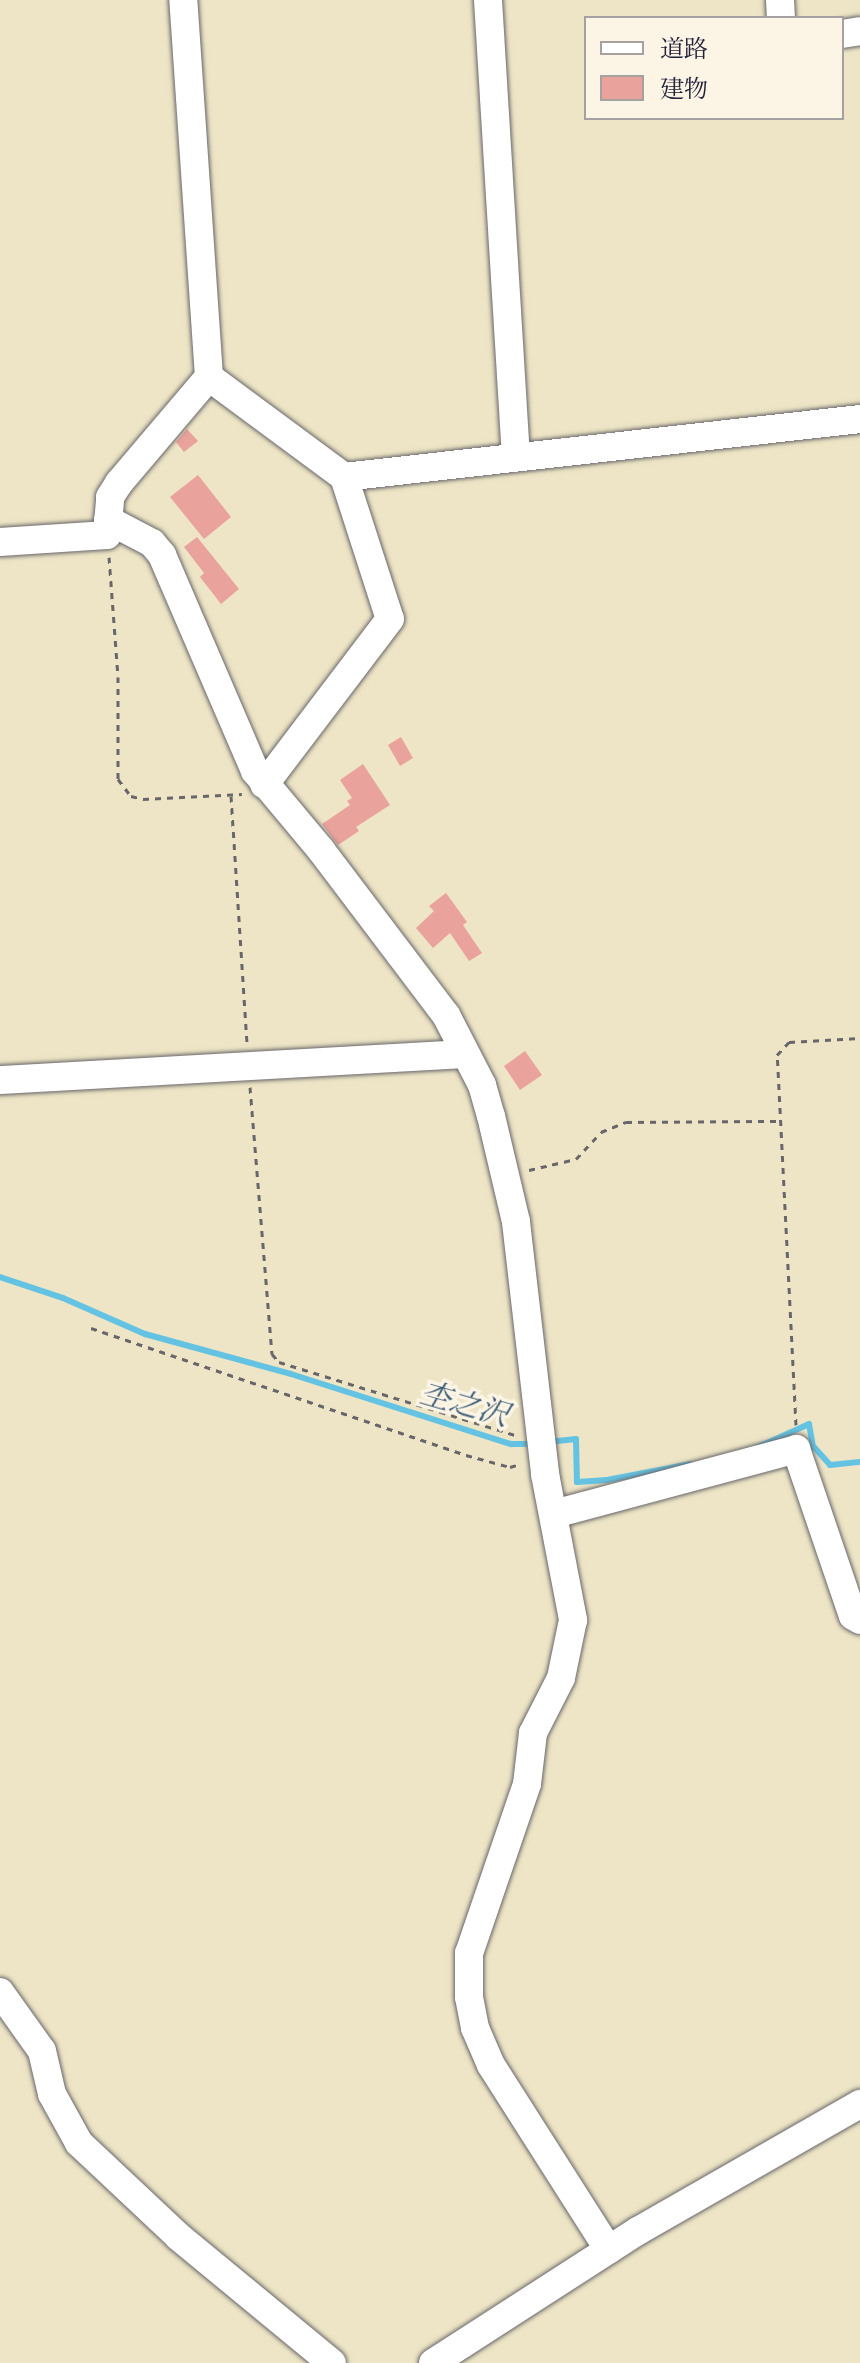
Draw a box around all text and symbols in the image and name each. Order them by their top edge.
legend [584,16,844,120]
text: 道路 [660,34,708,68]
text: 建物 [660,74,708,108]
water label: 杢之沢 [416,1376,512,1436]

